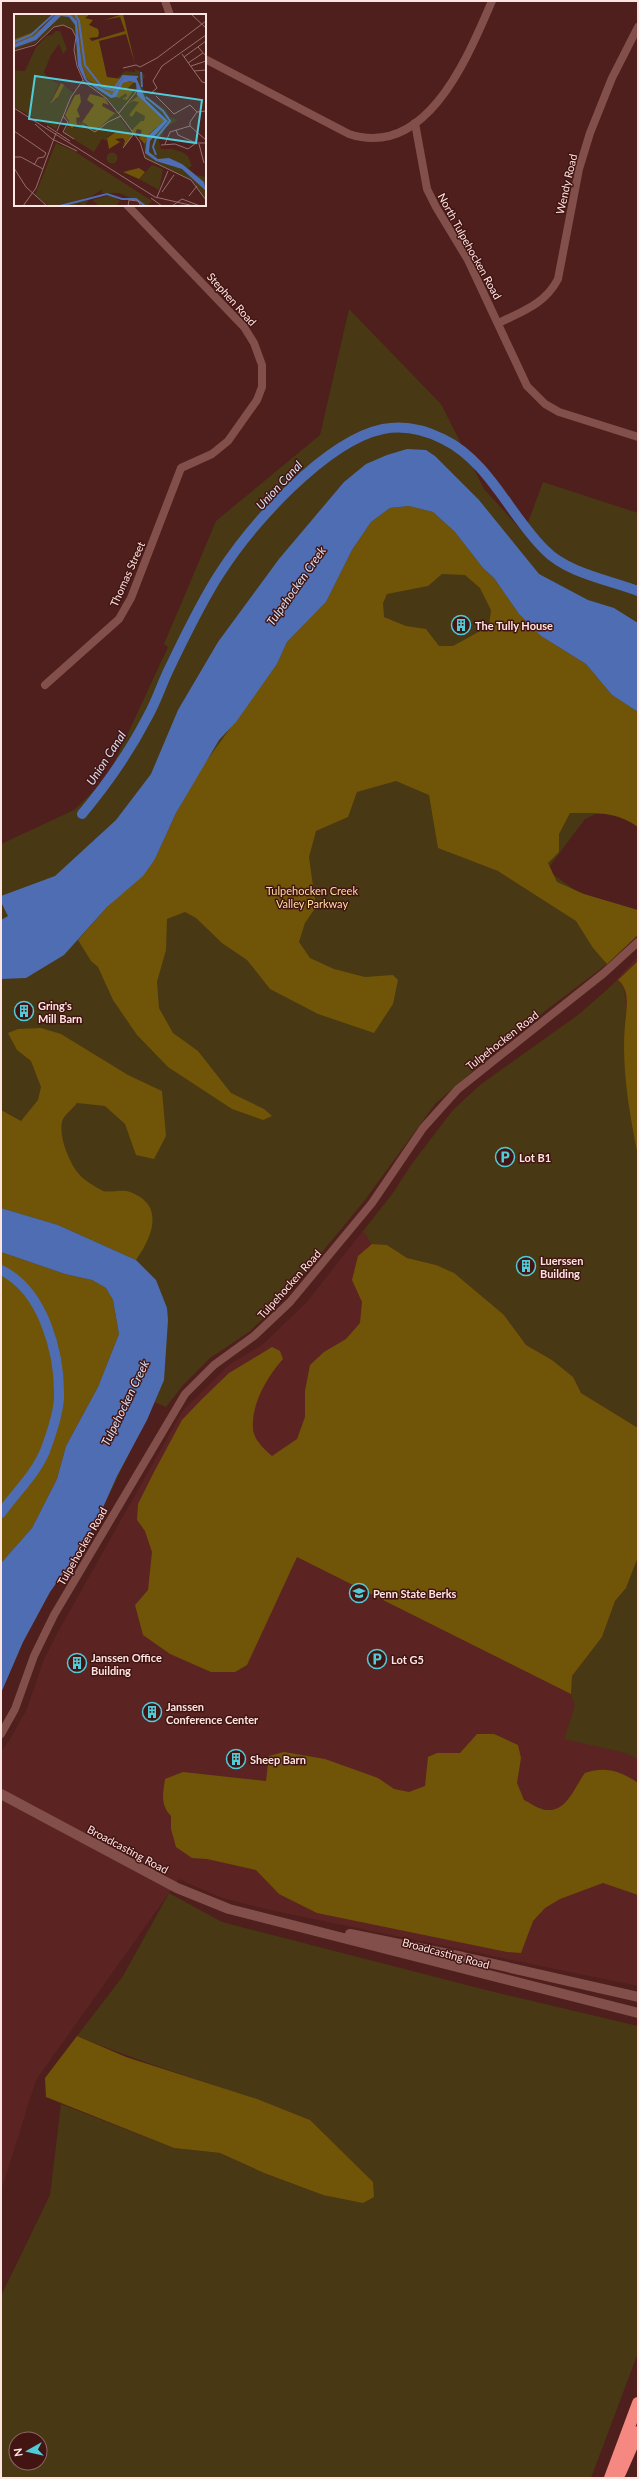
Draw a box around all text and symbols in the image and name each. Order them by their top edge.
inset map [14,14,206,206]
street label: Wendy Road [553,153,579,215]
street label: North Tulpehocken Road [435,191,505,301]
street label: Stephen Road [205,270,259,328]
water label: Union Canal [253,457,306,513]
street label: Thomas Street [107,539,147,609]
water label: Tulpehocken Creek [263,543,329,629]
building icon: The Tully House [450,614,472,636]
place label: The Tully House [475,619,553,632]
water label: Union Canal [83,728,129,788]
park label: Tulpehocken Creek Valley Parkway [266,884,358,910]
place label: Gring's Mill Barn [38,999,82,1025]
building icon: Gring's Mill Barn [13,1000,35,1022]
street label: Tulpehocken Road [463,1008,541,1072]
parking icon: Lot B1 [494,1146,516,1168]
place label: Lot B1 [519,1151,551,1164]
street label: Tulpehocken Road [255,1247,323,1321]
place label: Luerssen Building [540,1254,583,1280]
building icon: Luerssen Building [515,1255,537,1277]
water label: Tulpehocken Creek [98,1357,152,1448]
street label: Tulpehocken Road [54,1505,110,1587]
school or university icon: Penn State Berks [348,1582,370,1604]
place label: Penn State Berks [373,1587,457,1600]
parking icon: Lot G5 [366,1648,388,1670]
place label: Janssen Office Building [91,1651,162,1677]
building icon: Janssen Office Building [66,1652,88,1674]
place label: Lot G5 [391,1653,424,1666]
place label: Janssen Conference Center [166,1700,259,1726]
building icon: Janssen Conference Center [141,1701,163,1723]
building icon: Sheep Barn [225,1748,247,1770]
place label: Sheep Barn [250,1753,306,1766]
street label: Broadcasting Road [85,1822,171,1876]
street label: Broadcasting Road [401,1935,491,1971]
north arrow [8,2431,48,2471]
text: N [11,2447,25,2458]

